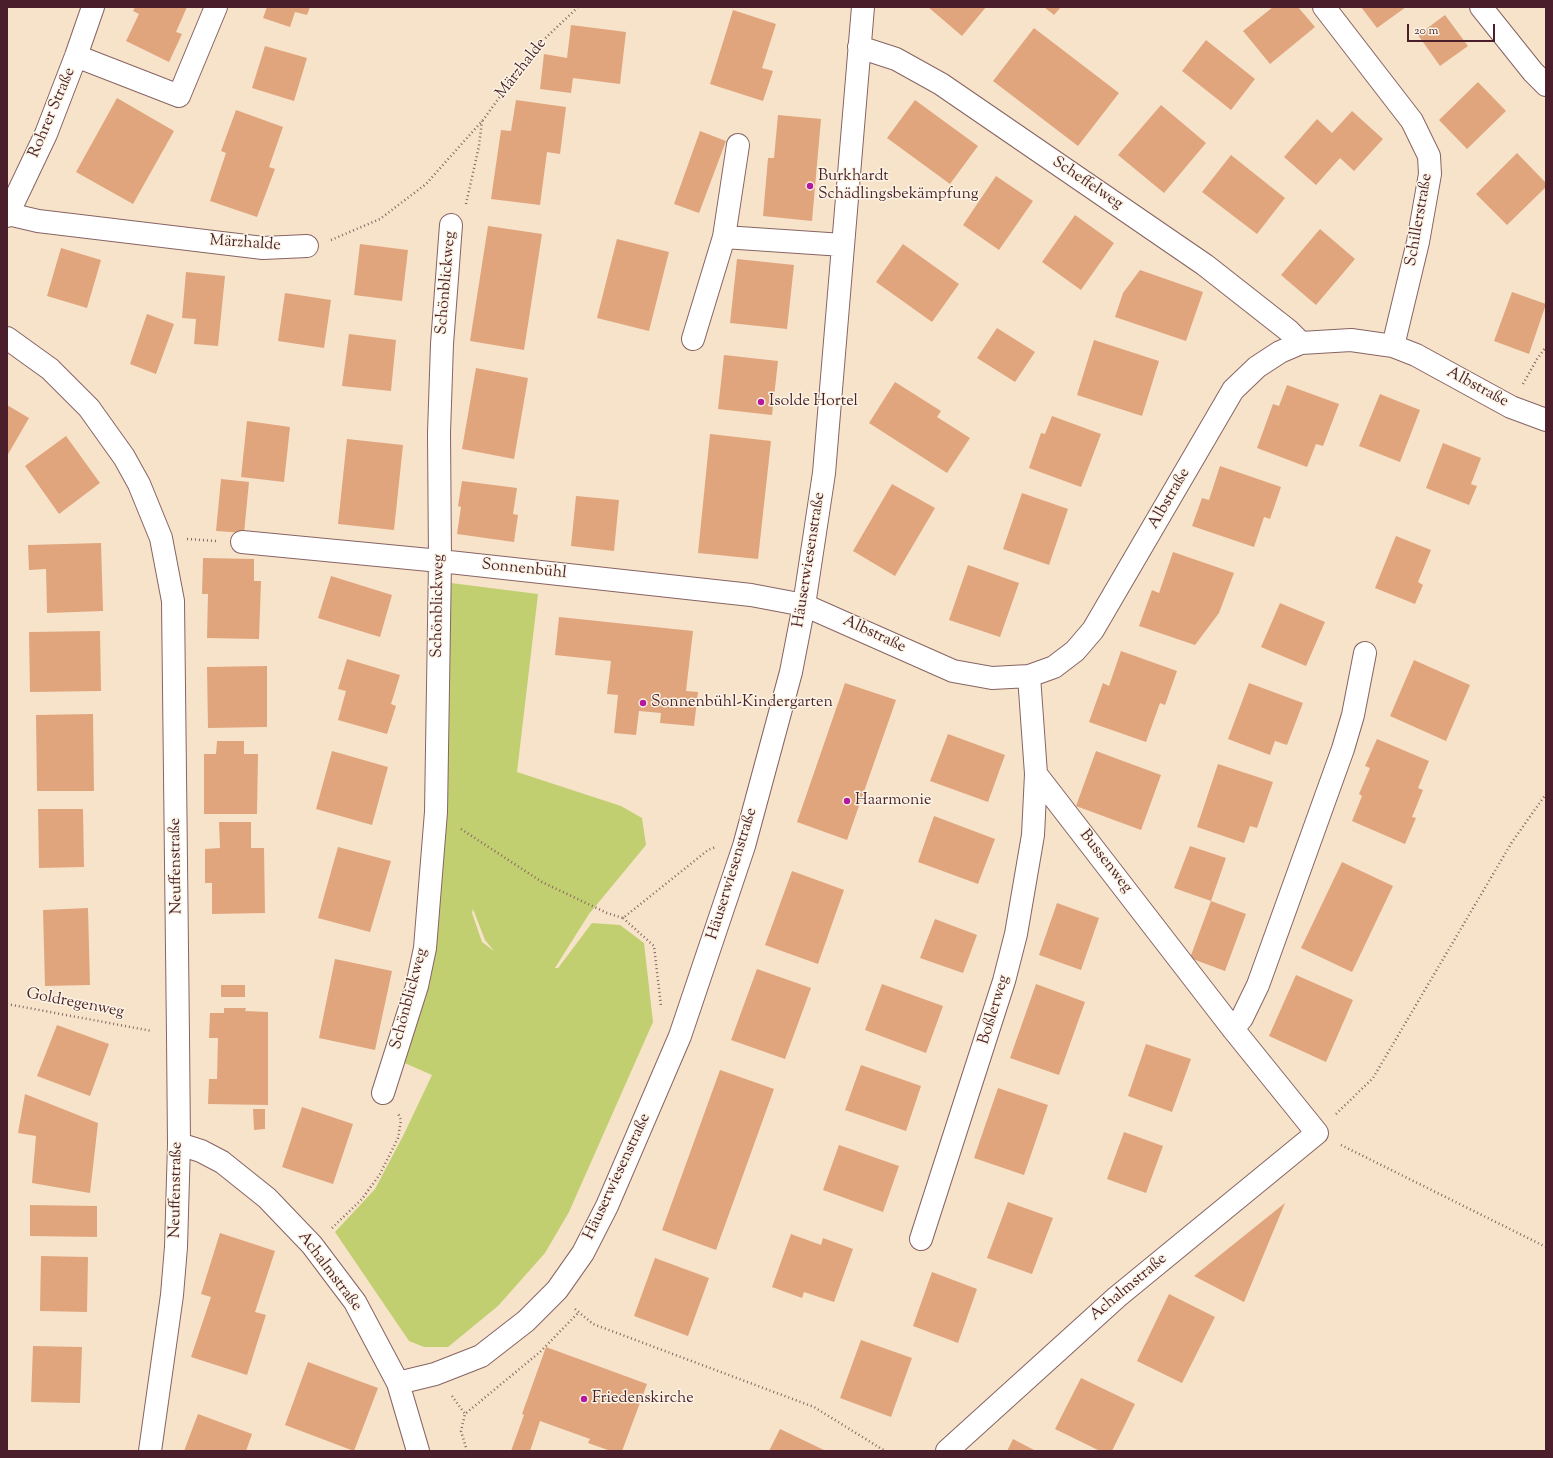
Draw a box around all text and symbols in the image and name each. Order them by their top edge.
scale bar [1409,16,1497,42]
text: 20 m [1414,22,1438,40]
street label: Märzhalde [492,35,552,103]
street label: Rohrer Straße [25,65,81,161]
street label: Scheffelweg [1048,153,1126,215]
place label: Burkhardt Schädlingsbekämpfung [818,167,979,205]
street label: Schillerstraße [1402,172,1438,268]
marker: Burkhardt Schädlingsbekämpfung [805,181,815,191]
street label: Schönblickweg [433,230,461,336]
street label: Märzhalde [209,232,281,256]
street label: Albstraße [1443,364,1511,412]
place label: Isolde Hortel [769,392,858,412]
marker: Isolde Hortel [756,397,766,407]
street label: Albstraße [1145,465,1195,533]
street label: Häuserwiesenstraße [790,491,830,629]
street label: Schönblickweg [428,554,450,658]
street label: Sonnenbühl [480,556,568,584]
street label: Albstraße [839,612,909,658]
place label: Sonnenbühl-Kindergarten [651,693,833,713]
marker: Sonnenbühl-Kindergarten [638,698,648,708]
place label: Haarmonie [855,791,931,811]
marker: Haarmonie [842,796,852,806]
street label: Häuserwiesenstraße [704,806,762,942]
street label: Neuffenstraße [167,818,187,914]
street label: Bussenweg [1074,827,1136,897]
street label: Schönblickweg [387,946,433,1052]
street label: Boßlerweg [975,973,1015,1047]
street label: Goldregenweg [24,985,126,1023]
street label: Häuserwiesenstraße [580,1111,656,1243]
street label: Neuffenstraße [167,1142,187,1238]
street label: Achalmstraße [293,1228,365,1316]
street label: Achalmstraße [1087,1250,1171,1326]
place label: Friedenskirche [592,1389,694,1409]
marker: Friedenskirche [579,1394,589,1404]

